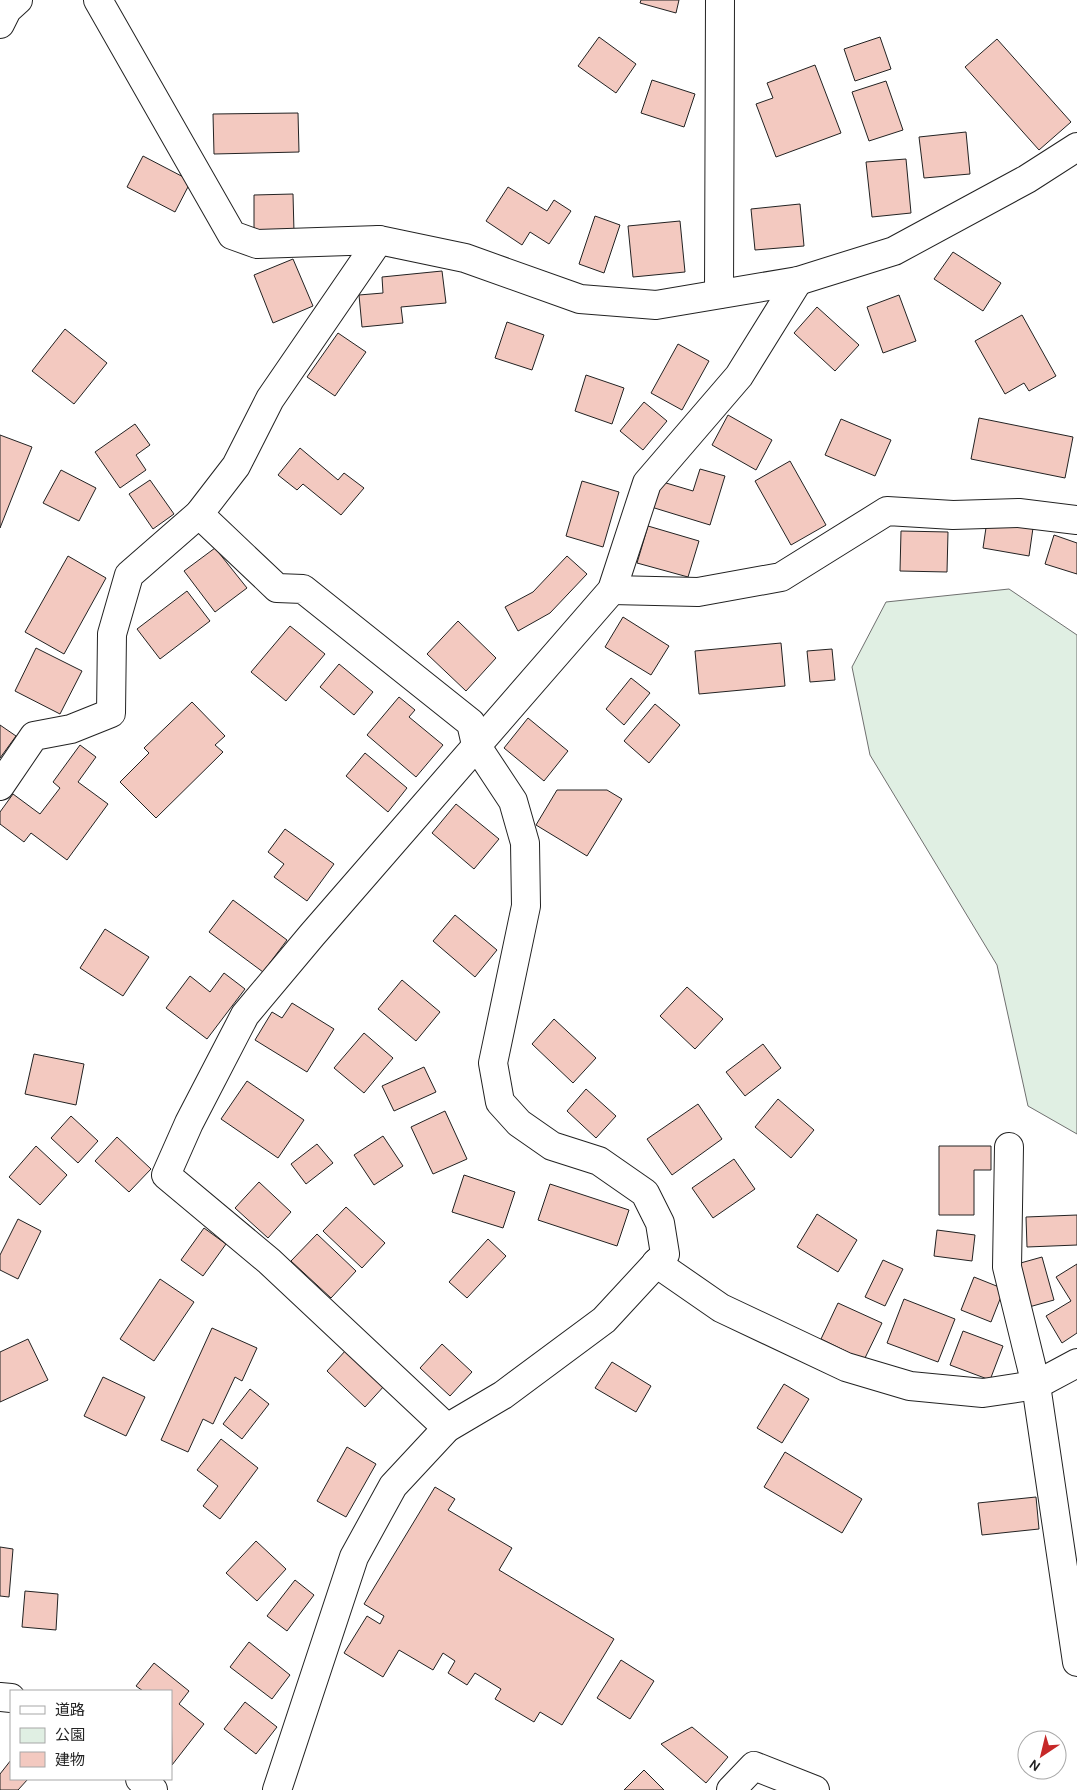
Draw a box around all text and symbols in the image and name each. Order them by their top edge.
legend [10,1690,172,1780]
text: 道路 [55,1701,85,1719]
text: 公園 [55,1726,85,1744]
north arrow [1017,1730,1067,1780]
text: 建物 [55,1751,85,1769]
text: N [1026,1755,1044,1775]

